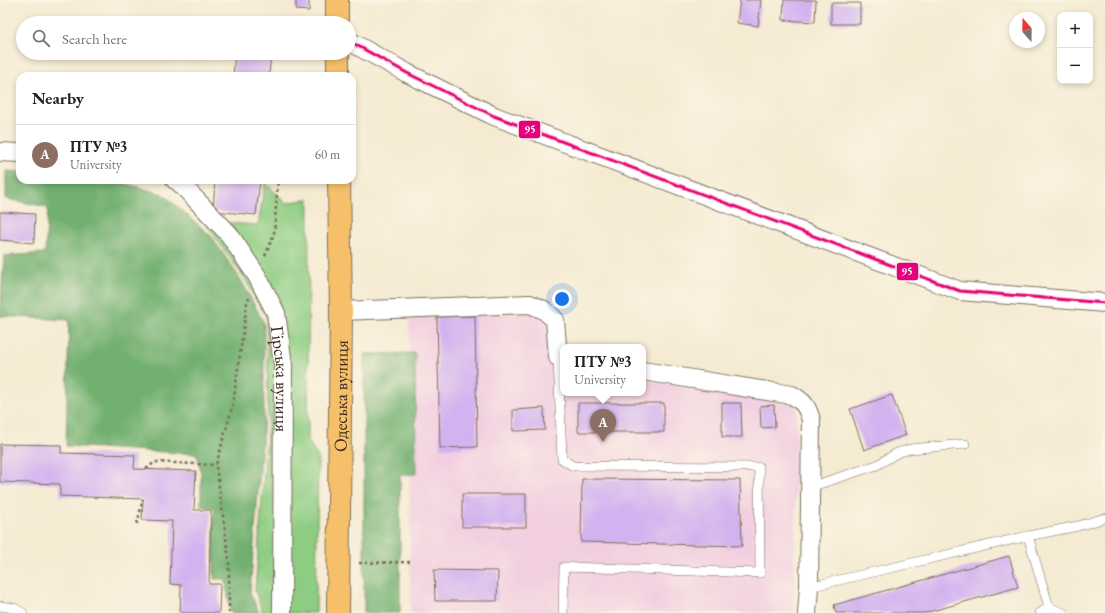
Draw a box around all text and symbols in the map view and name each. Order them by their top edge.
north arrow [1009,12,1045,48]
map controls [1057,12,1093,84]
button: + [1057,12,1093,48]
search box [16,16,356,60]
icon: search [30,27,52,49]
text: Search here [62,29,127,48]
button: − [1057,48,1093,84]
text: Nearby [32,87,84,109]
line badge: 95 [518,120,541,139]
text: 95 [524,122,536,136]
text: ПТУ №3 [70,137,127,156]
text: A [40,146,50,163]
text: 60 m [315,146,340,163]
text: University [70,156,122,173]
line badge: 95 [896,262,919,281]
text: 95 [901,264,913,278]
your location [552,289,572,309]
street label: Гірська вулиця [266,324,295,432]
street label: Одеська вулиця [328,340,352,452]
popup [560,344,646,396]
text: ПТУ №3 [574,352,632,371]
text: University [574,371,626,388]
pin: A [590,409,616,442]

